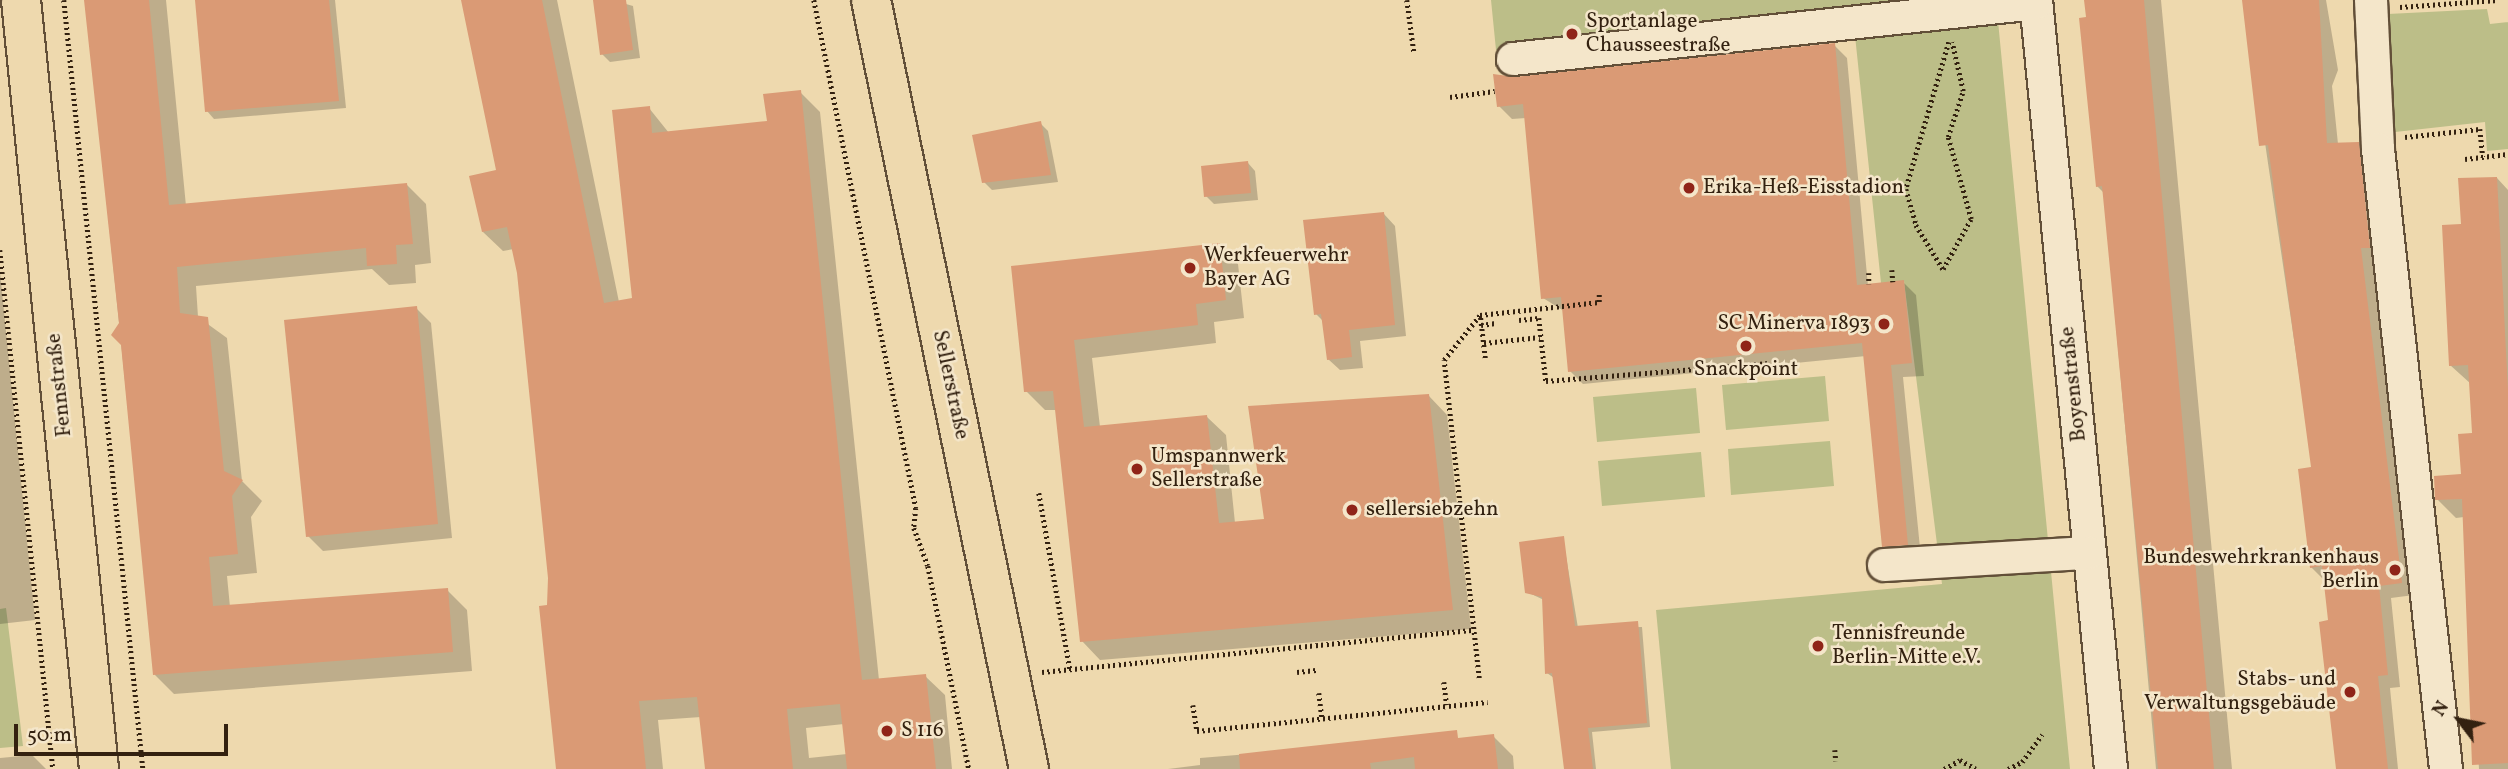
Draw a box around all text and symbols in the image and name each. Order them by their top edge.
place label: Sportanlage Chausseestraße [1586,9,1731,59]
marker: Sportanlage Chausseestraße [1564,26,1580,42]
place label: Erika-Heß-Eisstadion [1703,175,1904,201]
marker: Erika-Heß-Eisstadion [1681,180,1697,196]
place label: Werkfeuerwehr Bayer AG [1204,243,1349,293]
marker: Werkfeuerwehr Bayer AG [1182,260,1198,276]
place label: SC Minerva 1893 [1718,311,1870,337]
marker: SC Minerva 1893 [1876,316,1892,332]
street label: Boyenstraße [2055,325,2093,443]
street label: Sellerstraße [926,328,974,442]
street label: Fennstraße [42,332,78,438]
marker: Snackpoint [1738,338,1754,354]
place label: Snackpoint [1694,357,1798,383]
place label: Umspannwerk Sellerstraße [1151,444,1286,494]
marker: Umspannwerk Sellerstraße [1129,461,1145,477]
place label: sellersiebzehn [1366,497,1499,523]
marker: sellersiebzehn [1344,502,1360,518]
place label: Bundeswehrkrankenhaus Berlin [2143,545,2379,595]
marker: Bundeswehrkrankenhaus Berlin [2385,560,2405,580]
place label: Tennisfreunde Berlin-Mitte e.V. [1832,621,1981,671]
marker: Tennisfreunde Berlin-Mitte e.V. [1810,638,1826,654]
place label: Stabs- und Verwaltungsgebäude [2144,667,2336,717]
marker: Stabs- und Verwaltungsgebäude [2342,684,2358,700]
north arrow [2424,685,2494,755]
text: N [2427,696,2456,722]
scale bar [18,710,231,754]
place label: S 116 [901,718,944,744]
text: 50 m [27,721,72,750]
marker: S 116 [879,723,895,739]

